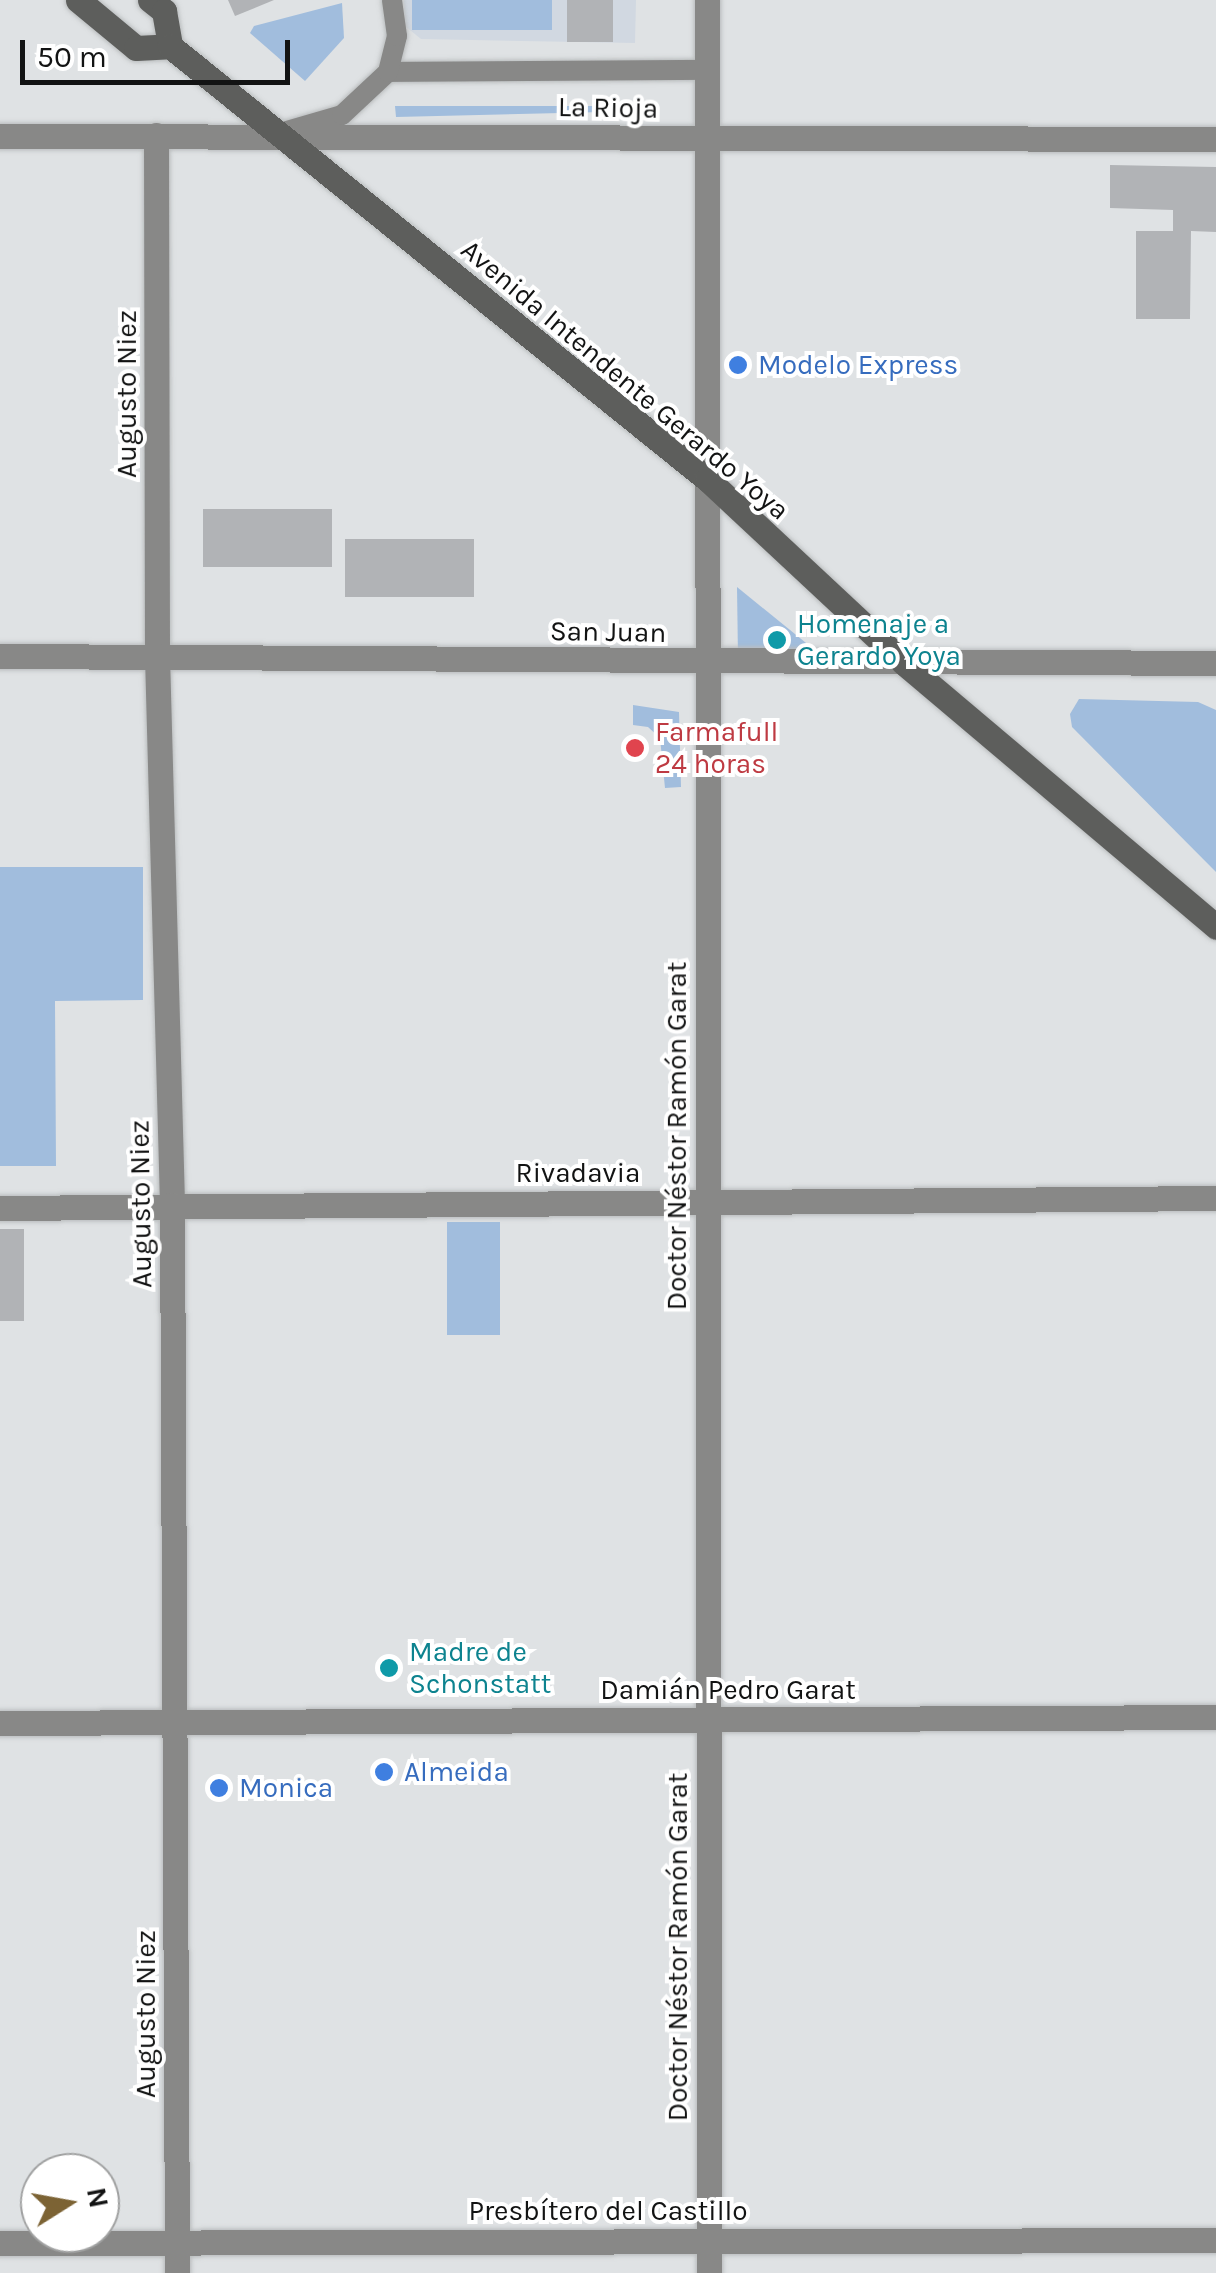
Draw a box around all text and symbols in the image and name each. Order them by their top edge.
scale bar [25,20,295,82]
text: 50 m [37,39,107,75]
street label: La Rioja [558,90,658,126]
street label: Avenida Intendente Gerardo Yoya [454,233,796,527]
street label: Augusto Niez [110,310,144,478]
place label: Modelo Express [758,348,958,382]
marker: Modelo Express [727,354,749,376]
place label: Homenaje a Gerardo Yoya [797,607,961,673]
street label: San Juan [549,614,667,650]
marker: Homenaje a Gerardo Yoya [766,629,788,651]
place label: Farmafull 24 horas [655,715,778,781]
marker: Farmafull 24 horas [624,737,646,759]
street label: Doctor Néstor Ramón Garat [660,962,694,1310]
street label: Augusto Niez [123,1120,159,1288]
street label: Rivadavia [516,1156,640,1190]
place label: Madre de Schonstatt [409,1635,551,1701]
marker: Madre de Schonstatt [378,1657,400,1679]
street label: Damián Pedro Garat [600,1673,856,1707]
place label: Almeida [404,1755,509,1789]
marker: Almeida [373,1761,395,1783]
place label: Monica [239,1771,333,1805]
street label: Doctor Néstor Ramón Garat [661,1773,695,2121]
marker: Monica [208,1777,230,1799]
street label: Augusto Niez [129,1930,163,2098]
north arrow [20,2153,120,2253]
text: N [80,2185,116,2211]
street label: Presbítero del Castillo [468,2194,748,2228]

